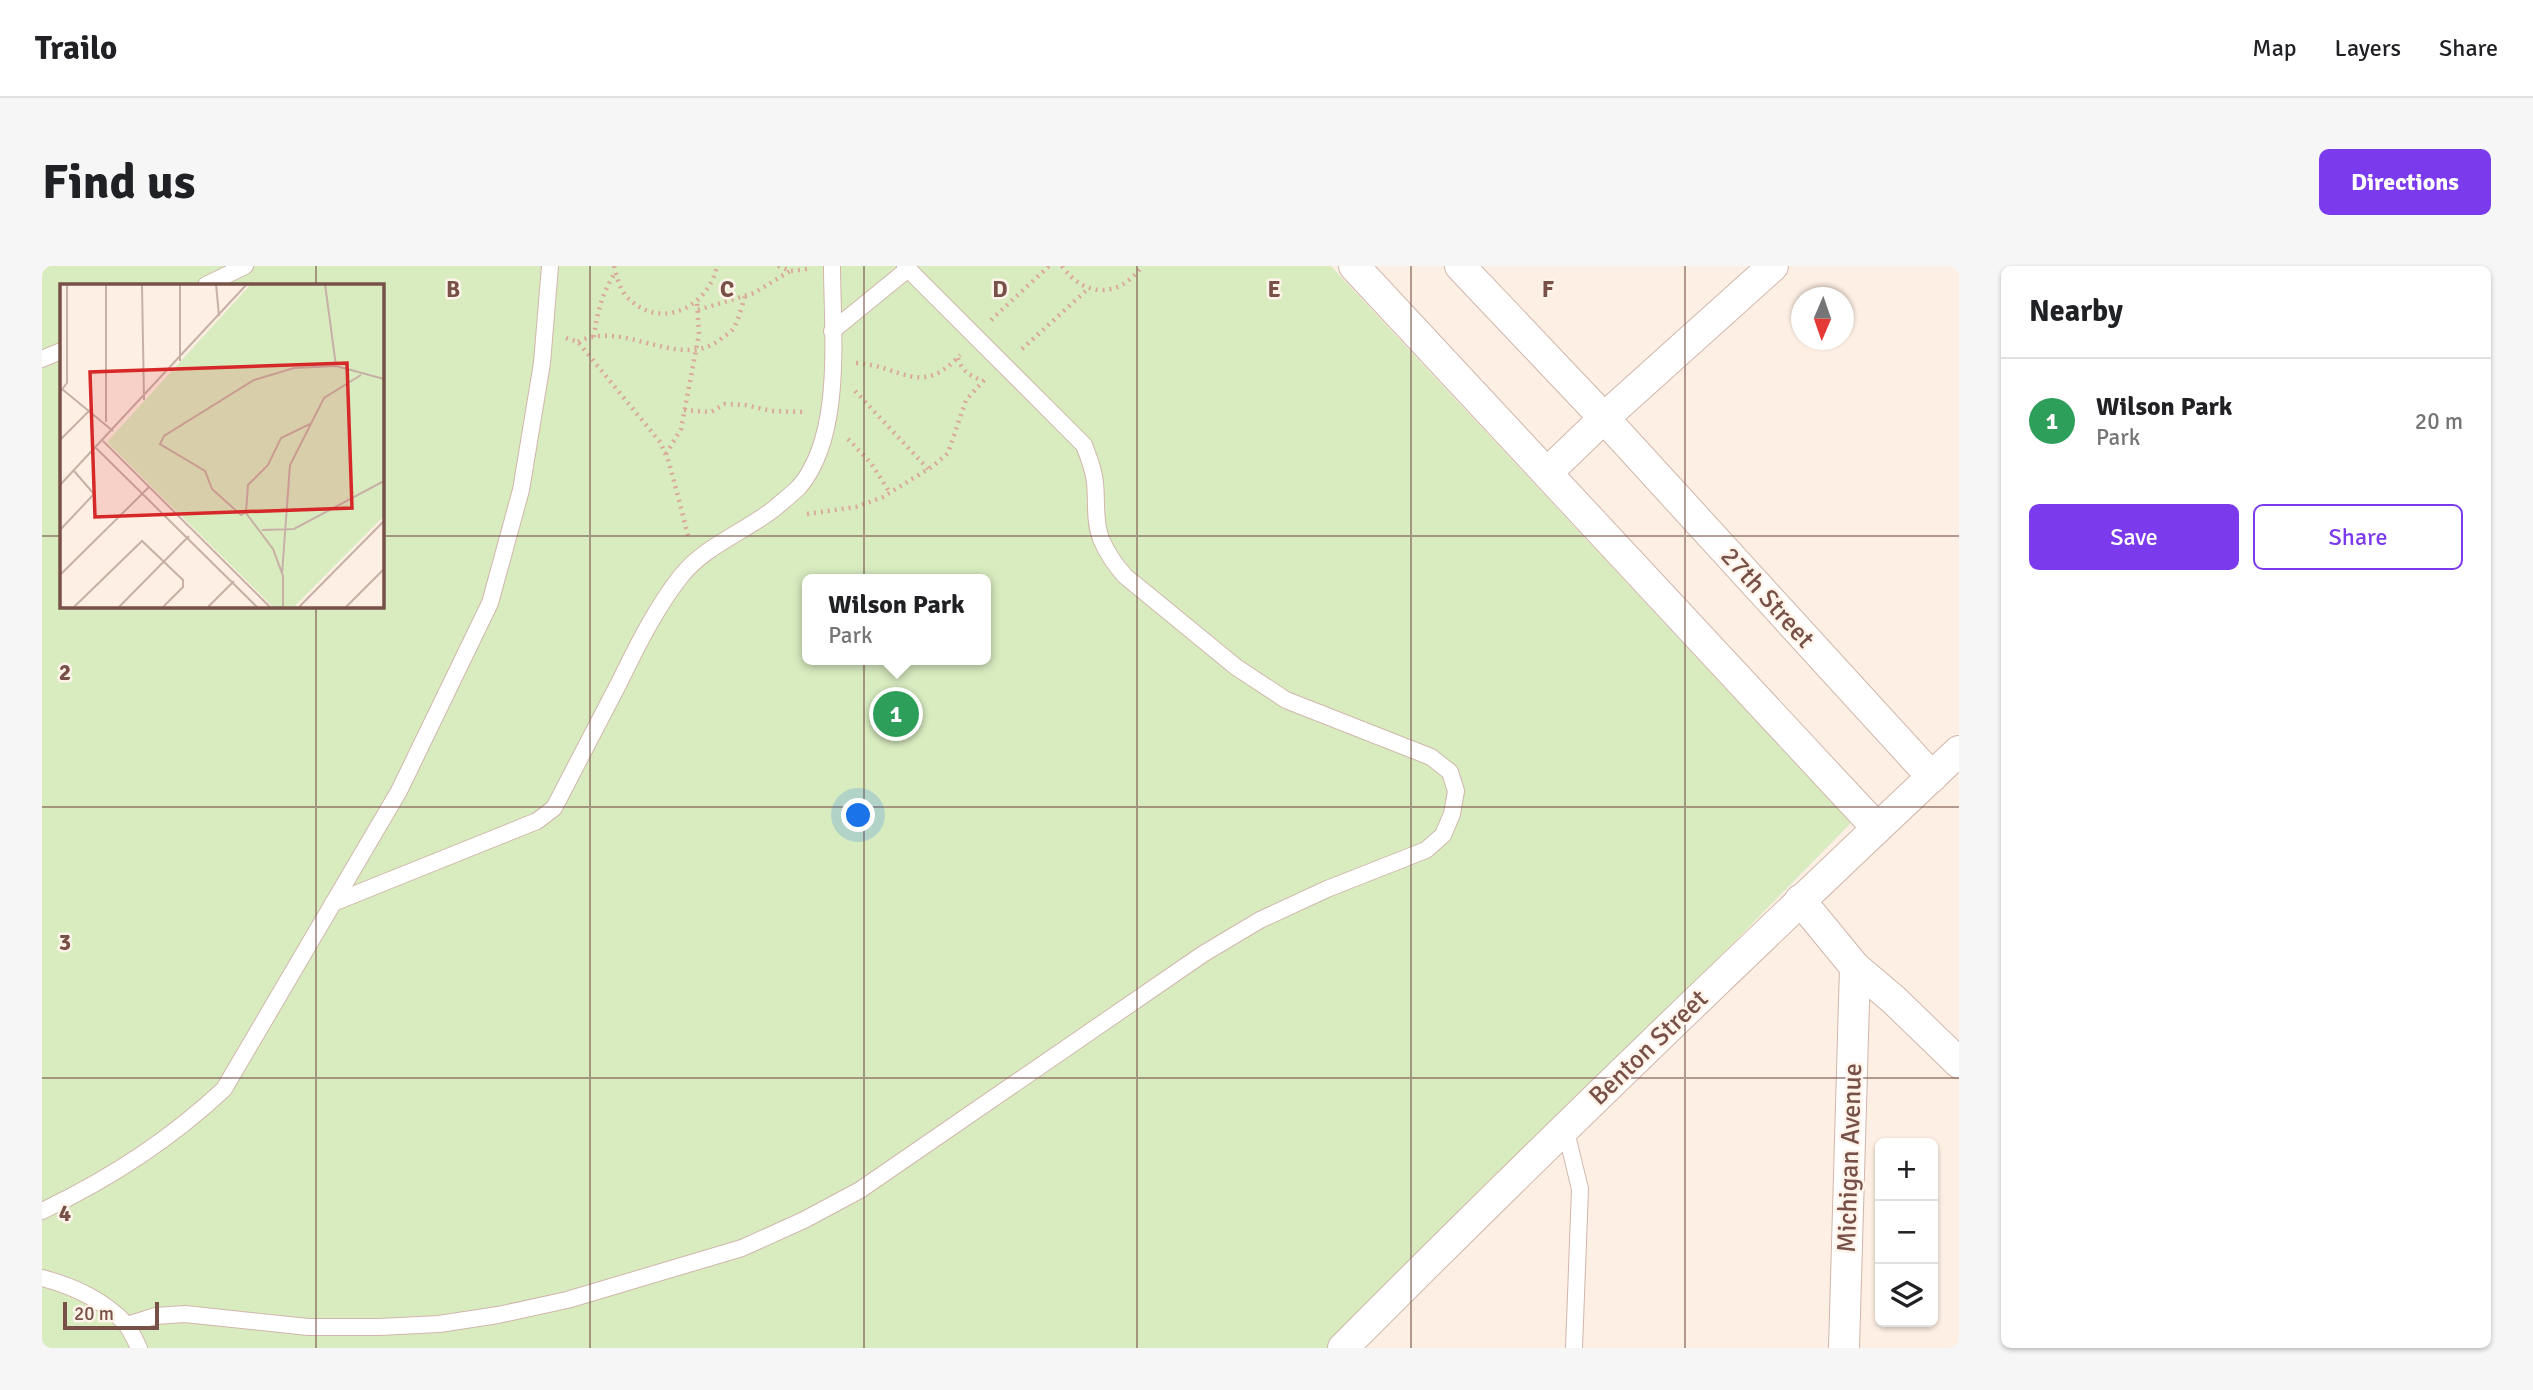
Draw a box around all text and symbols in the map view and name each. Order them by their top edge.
text: Trailo [35,28,117,69]
text: Map [2252,33,2297,63]
text: Layers [2335,33,2401,63]
text: Share [2439,33,2498,63]
button: Directions [2319,149,2491,215]
text: Find us [42,152,195,212]
text: B [446,275,460,304]
text: C [720,275,734,304]
text: D [992,275,1008,304]
text: E [1267,275,1281,304]
text: F [1542,275,1554,304]
inset map [60,284,383,607]
north arrow [1791,287,1854,350]
text: Nearby [2029,293,2123,330]
text: Wilson Park [2096,391,2232,423]
text: 1 [2046,407,2058,436]
text: 20 m [2415,407,2463,436]
text: Park [2096,423,2140,452]
button: Save [2029,504,2239,570]
button: Share [2253,504,2463,570]
street label: 27th Street [1714,541,1821,655]
popup [802,574,991,665]
text: Wilson Park [828,589,965,621]
text: Park [828,621,872,650]
text: 2 [59,658,71,687]
pin: 1 [873,688,919,740]
your location [841,798,875,832]
text: 3 [59,928,71,957]
street label: Benton Street [1583,983,1715,1112]
street label: Michigan Avenue [1831,1063,1869,1253]
map controls [1875,1138,1938,1327]
button: + [1875,1138,1938,1201]
text: 4 [59,1199,71,1228]
button: − [1875,1201,1938,1264]
button: layers [1875,1264,1938,1327]
scale bar [63,1299,159,1331]
text: 20 m [74,1302,114,1326]

